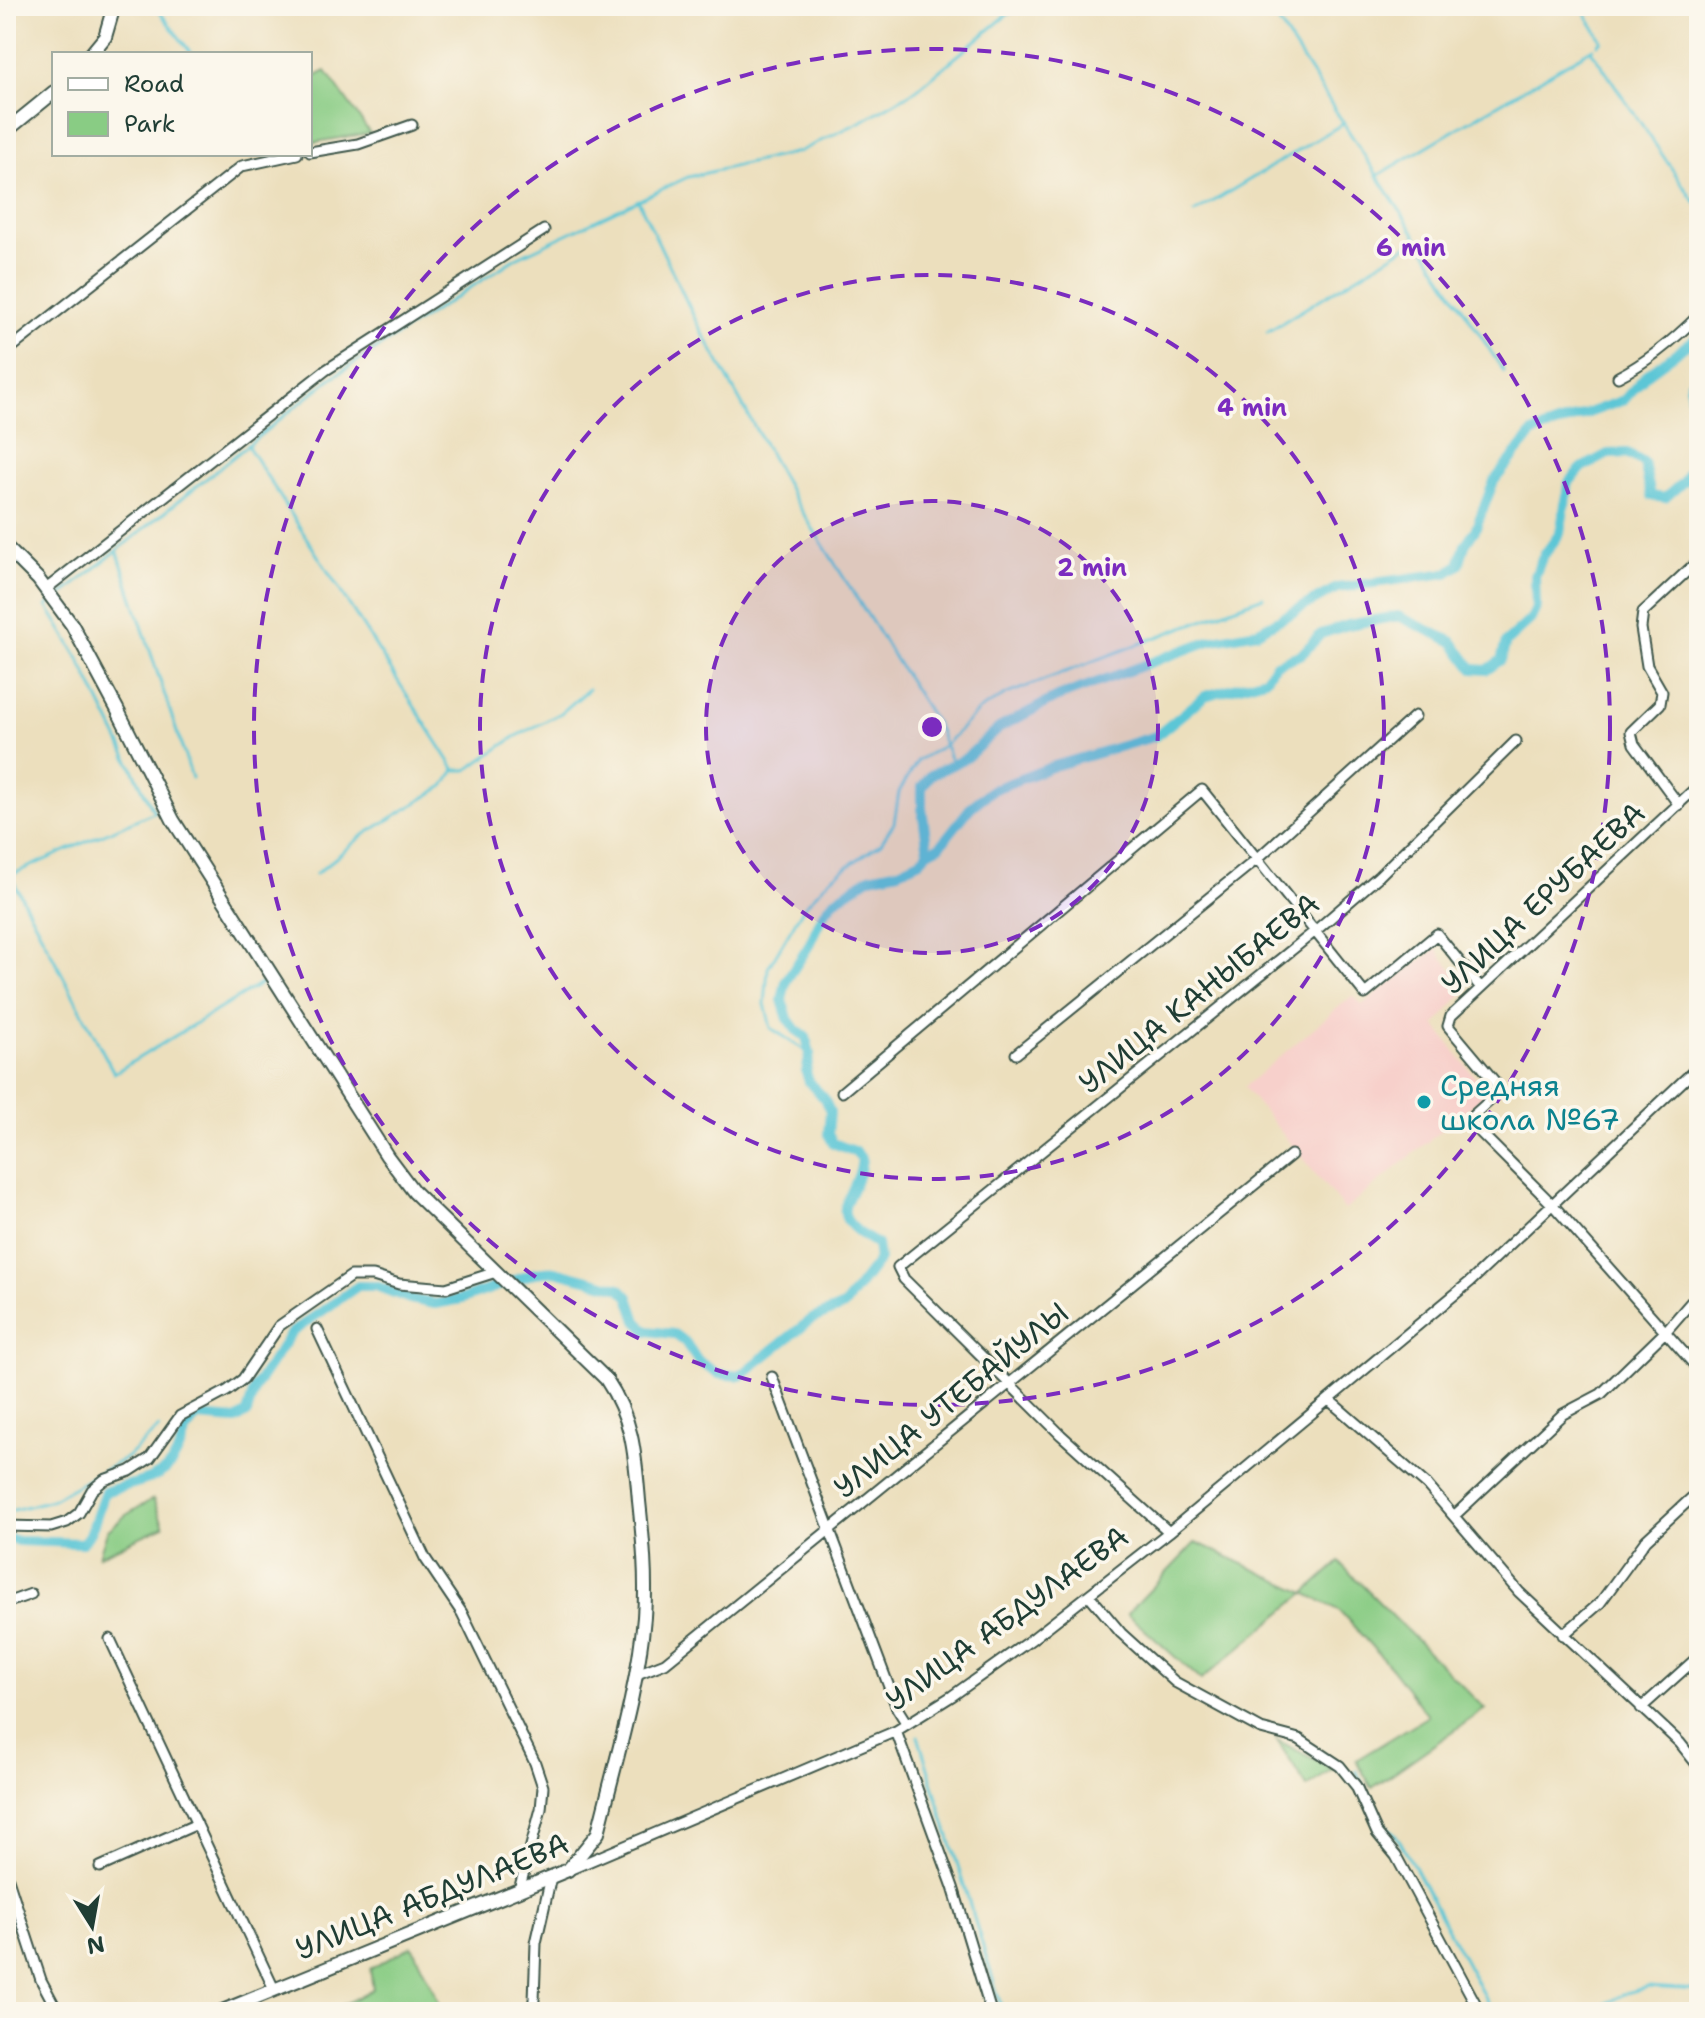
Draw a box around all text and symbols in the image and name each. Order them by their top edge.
legend [52,52,312,156]
text: Road [124,68,184,100]
text: Park [124,108,176,140]
text: 6 min [1376,232,1446,264]
text: 4 min [1217,392,1287,424]
text: 2 min [1057,552,1127,584]
centre of rings [918,713,946,741]
street label: УЛИЦА ЕРУБАЕВА [1432,793,1654,1003]
street label: УЛИЦА КАНЫБАЕВА [1070,883,1328,1103]
place label: Средняя школа №67 [1440,1065,1620,1140]
marker: Средняя школа №67 [1415,1093,1433,1111]
street label: УЛИЦА УТЕБАЙУЛЫ [825,1293,1077,1507]
street label: УЛИЦА АБДУЛАЕВА [877,1516,1137,1720]
street label: УЛИЦА АБДУЛАЕВА [289,1822,575,1970]
north arrow [52,1886,132,1966]
text: N [84,1929,107,1961]

